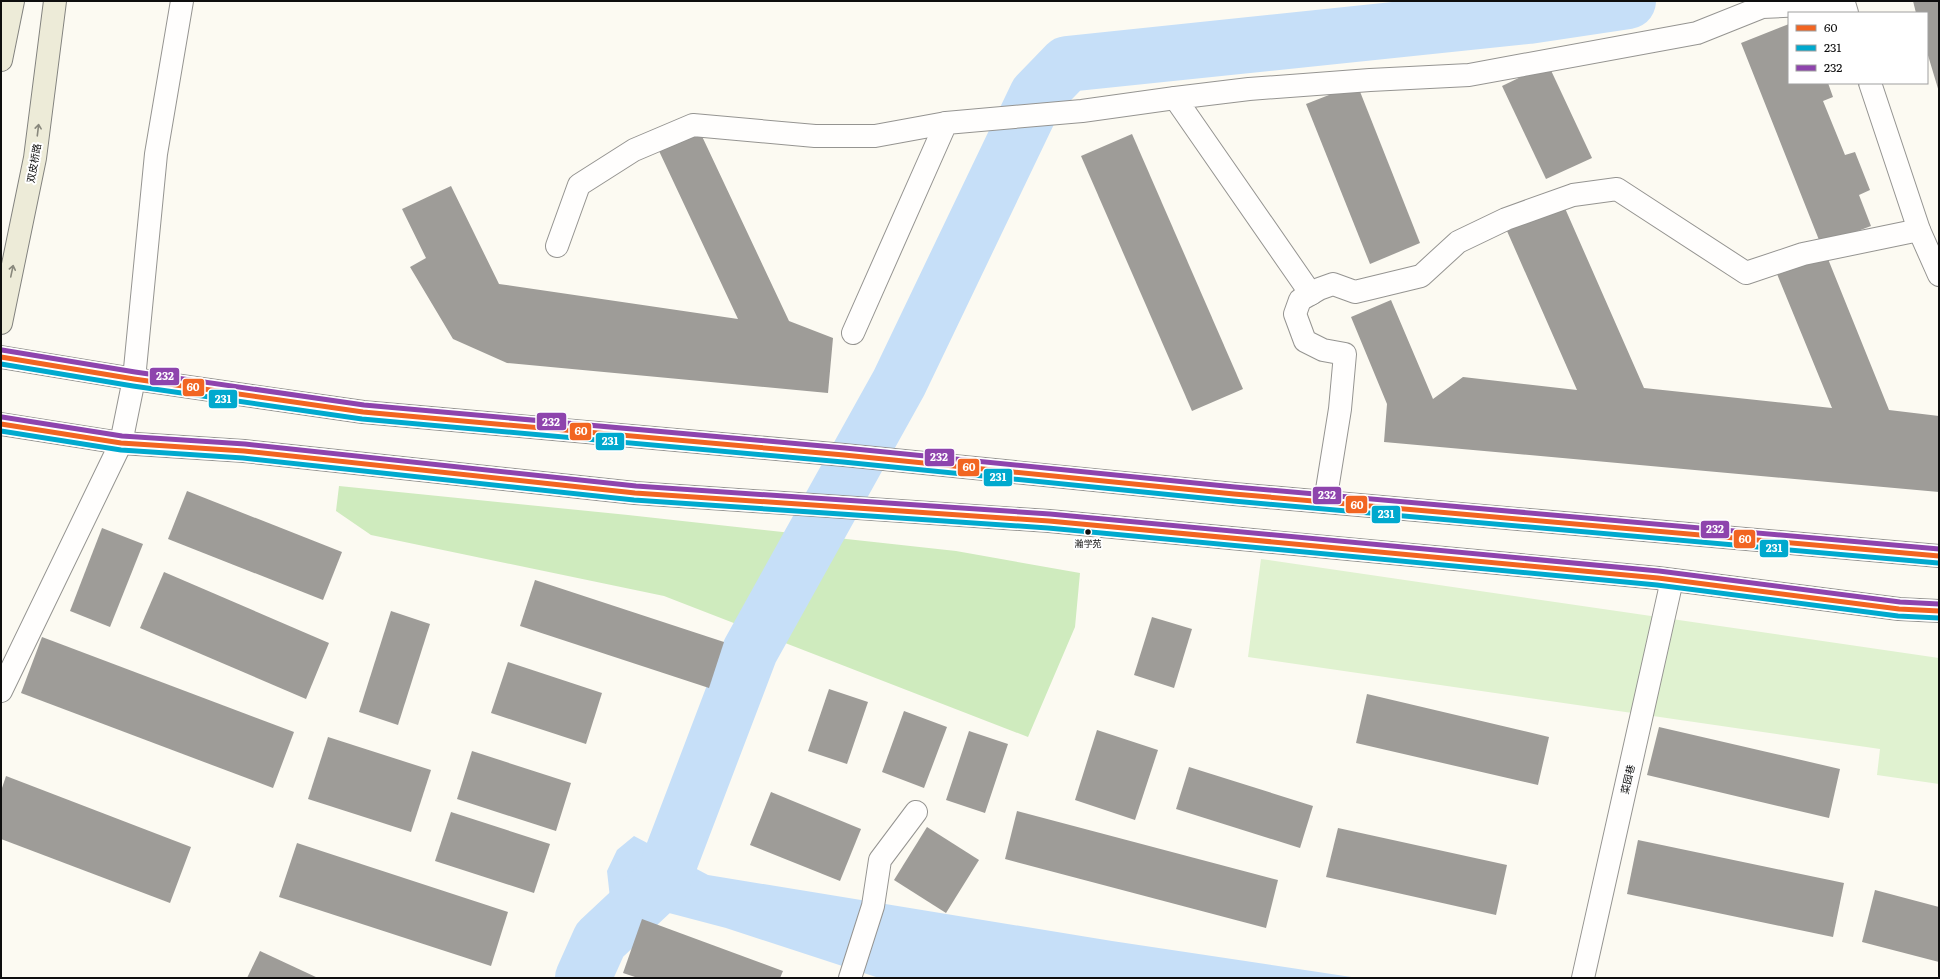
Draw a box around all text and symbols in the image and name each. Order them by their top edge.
legend [1788,12,1928,84]
text: 60 [1824,18,1837,36]
text: 231 [1824,38,1842,56]
text: 232 [1824,58,1842,76]
one-way arrow [35,124,42,137]
street label: 双皮桥路 [22,142,44,184]
one-way arrow [8,265,16,278]
line badge: 232 [149,367,180,386]
text: 232 [156,367,174,383]
line badge: 60 [182,378,205,397]
text: 60 [186,378,200,394]
line badge: 231 [208,389,238,409]
text: 231 [215,390,232,406]
line badge: 232 [536,412,567,431]
text: 232 [542,413,560,429]
line badge: 60 [569,422,592,441]
text: 60 [574,422,588,438]
line badge: 231 [595,432,625,451]
text: 231 [602,432,619,448]
line badge: 232 [924,448,955,467]
text: 232 [930,448,948,464]
line badge: 60 [957,458,980,477]
text: 60 [962,458,976,474]
line badge: 231 [983,468,1013,487]
text: 231 [990,468,1007,484]
line badge: 232 [1312,486,1342,505]
text: 232 [1318,486,1336,502]
line badge: 60 [1345,495,1368,514]
text: 60 [1350,496,1364,512]
line badge: 231 [1371,505,1401,524]
text: 231 [1378,505,1395,521]
line badge: 232 [1700,520,1730,539]
text: 232 [1706,520,1724,536]
marker: 瀚学苑 [1083,527,1093,537]
line badge: 60 [1733,529,1756,549]
text: 60 [1738,530,1752,546]
place label: 瀚学苑 [1074,536,1102,550]
line badge: 231 [1759,539,1789,558]
text: 231 [1766,539,1783,555]
street label: 菜园巷 [1616,763,1638,795]

